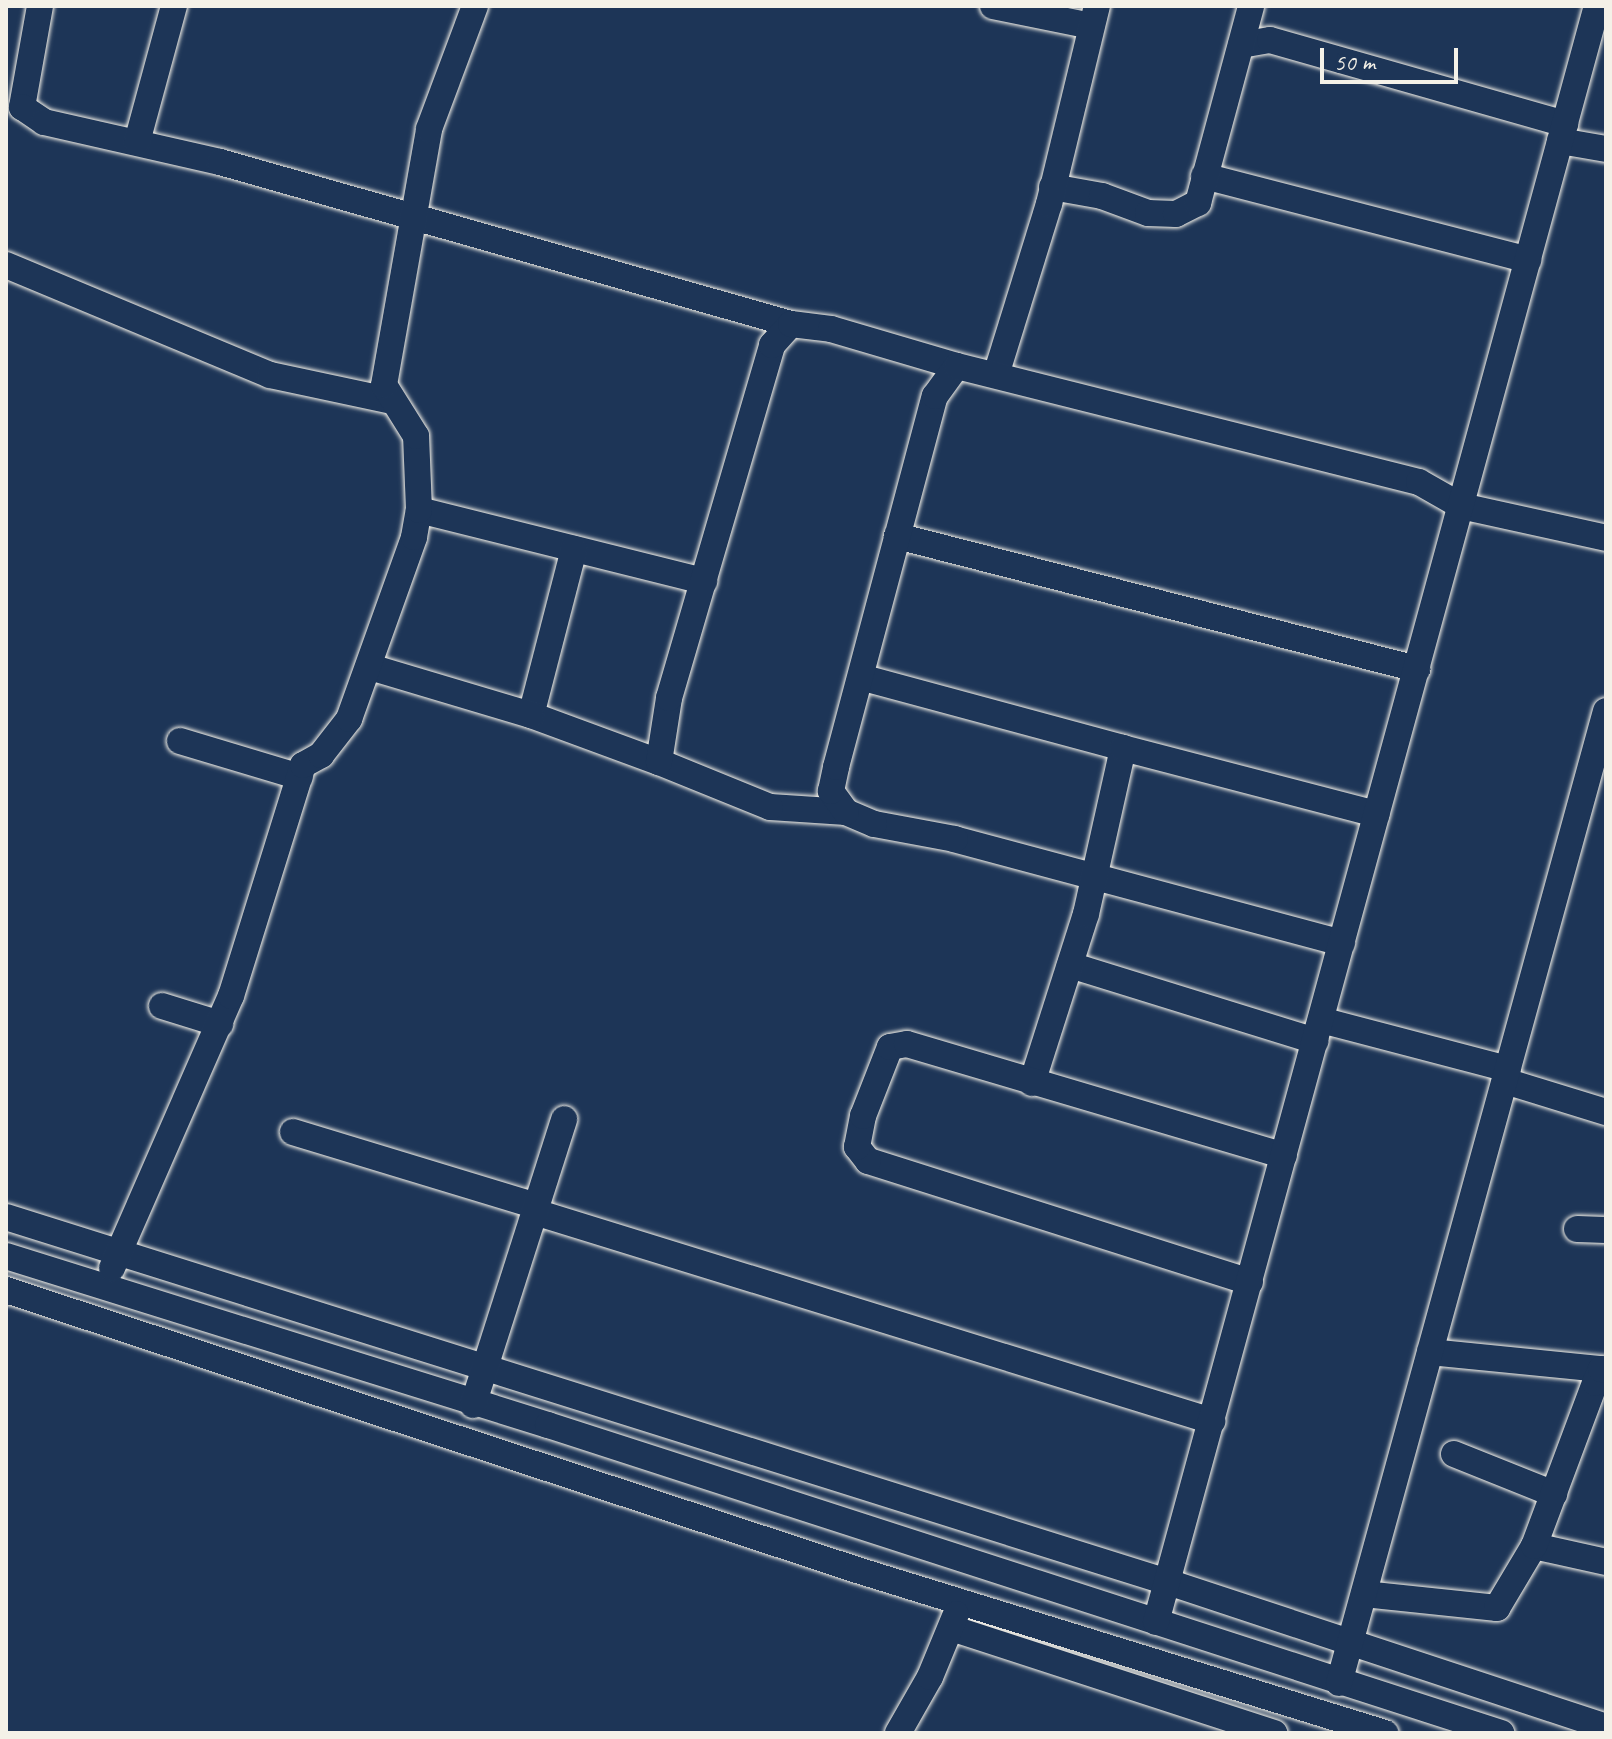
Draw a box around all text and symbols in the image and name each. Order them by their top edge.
scale bar [1324,32,1462,82]
text: 50 m [1334,47,1375,77]

